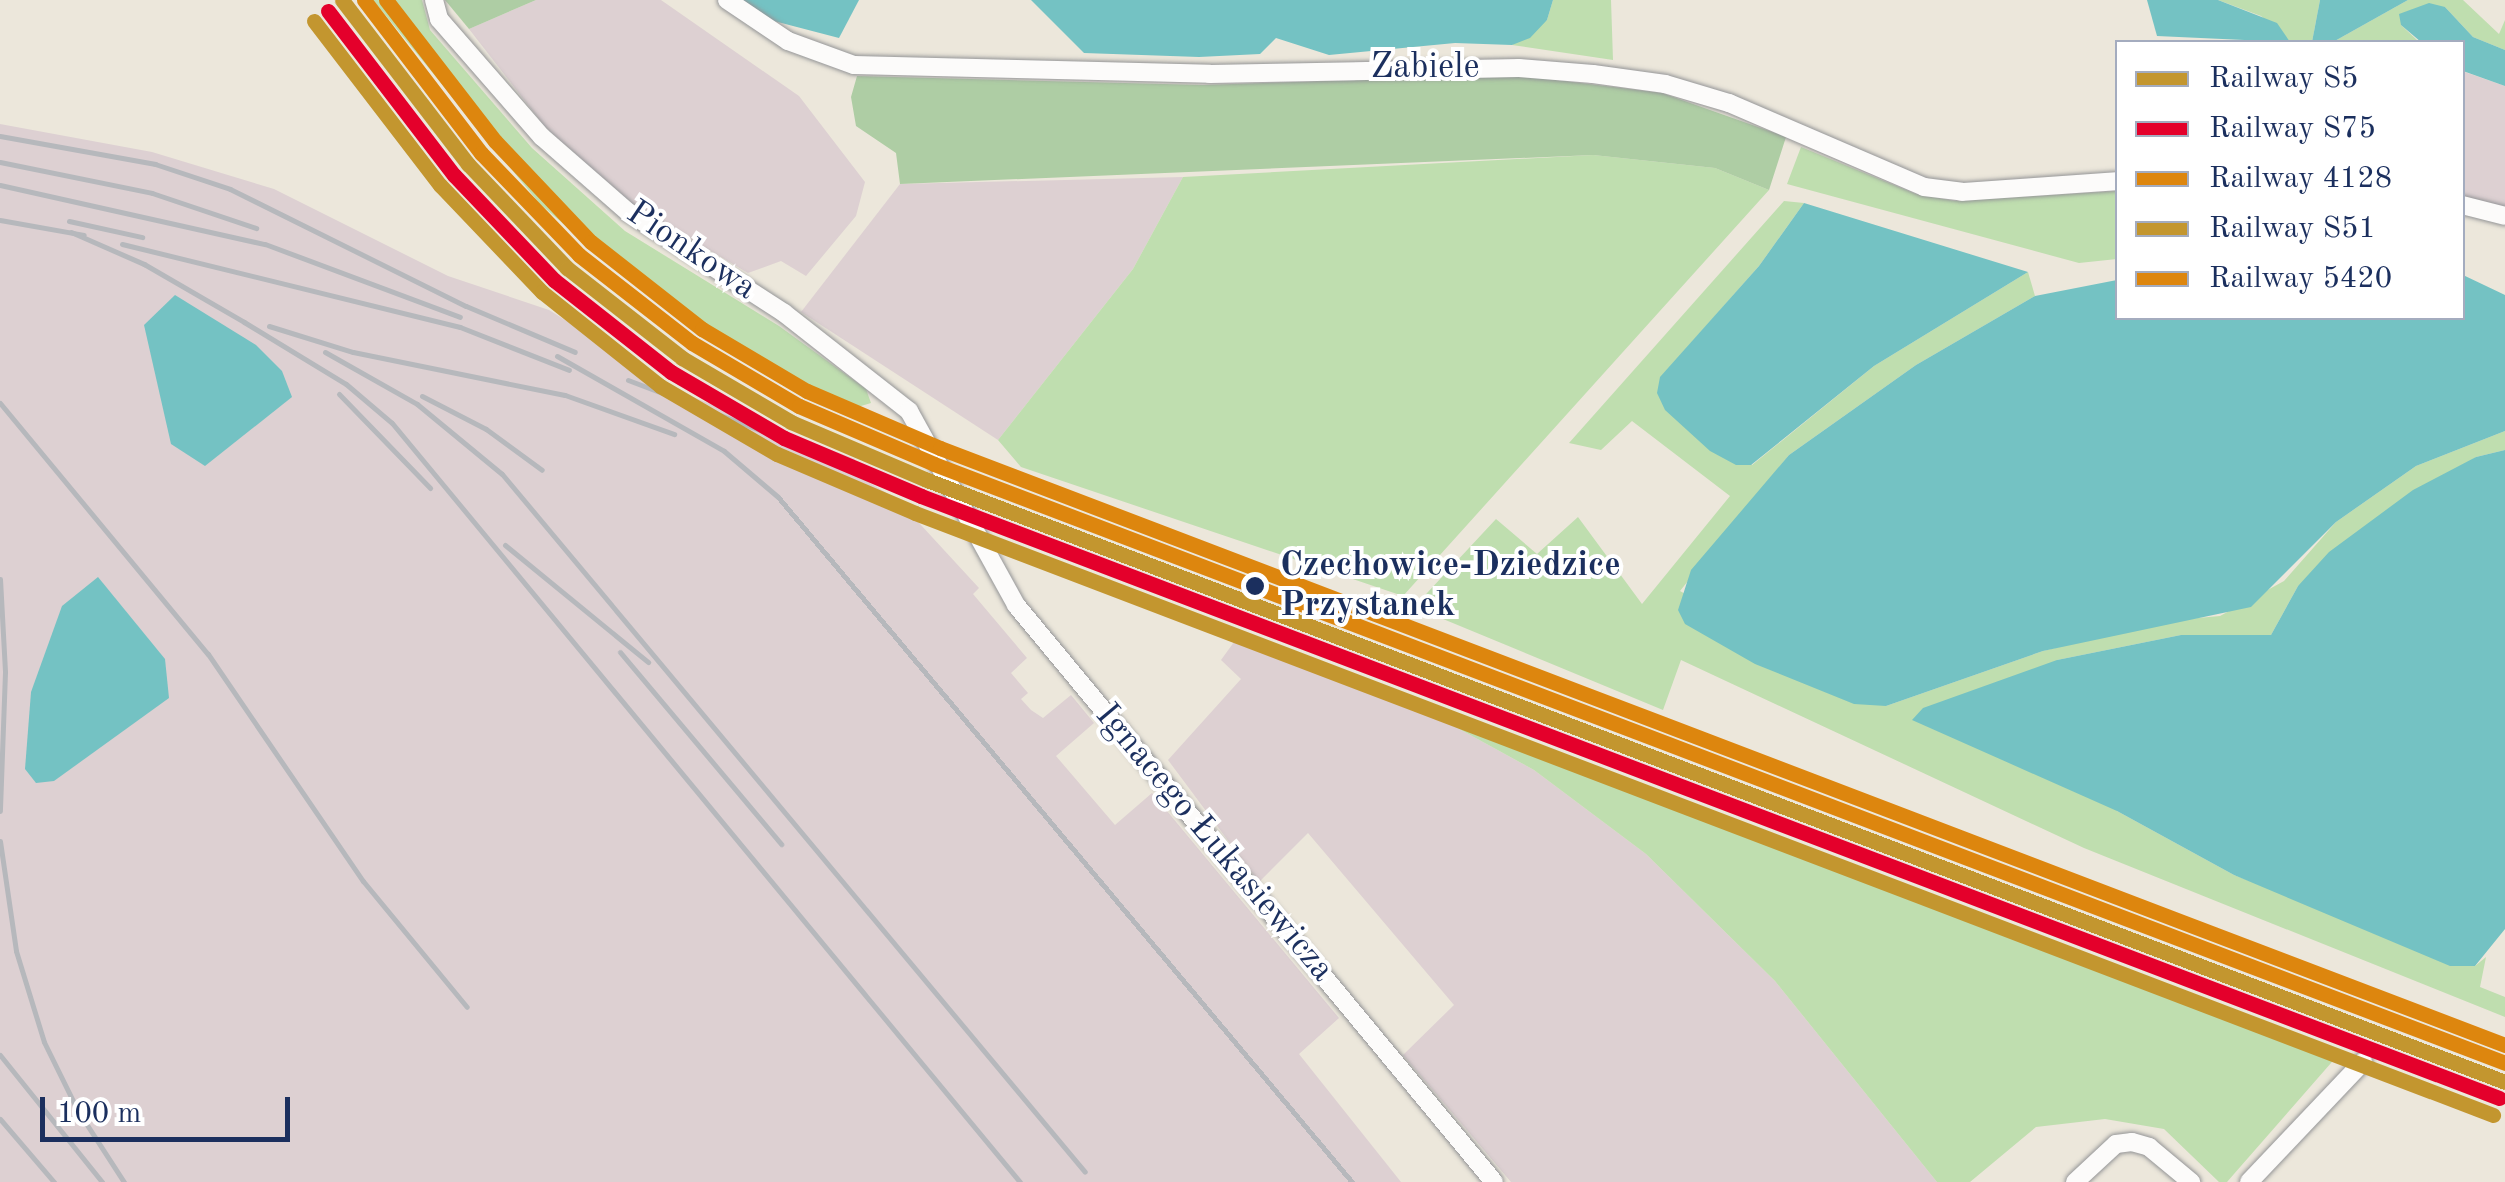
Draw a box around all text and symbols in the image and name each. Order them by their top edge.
legend [2115,40,2465,320]
street label: Zabiele [1370,47,1480,89]
text: Railway S5 [2209,64,2358,94]
text: Railway S75 [2209,114,2376,144]
text: Railway 4128 [2209,164,2392,194]
street label: Pionkowa [618,192,764,310]
text: Railway S51 [2209,214,2376,244]
text: Railway 5420 [2209,264,2392,294]
place label: Czechowice-Dziedzice Przystanek [1280,545,1621,627]
marker: Czechowice-Dziedzice Przystanek [1239,570,1271,602]
street label: Ignacego Łukasiewicza [1085,695,1343,991]
scale bar [45,1077,295,1139]
text: 100 m [57,1099,141,1129]

